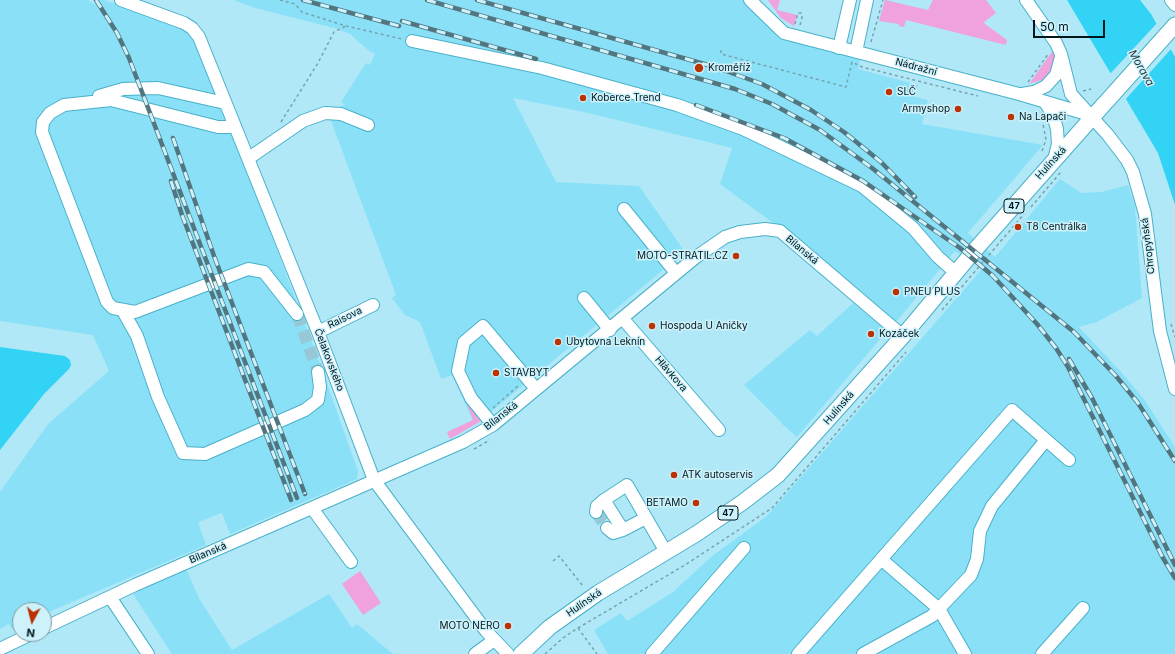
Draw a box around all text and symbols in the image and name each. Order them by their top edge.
scale bar [1035,12,1107,38]
text: 50 m [1040,19,1069,34]
water label: Morava [1125,47,1157,89]
street label: Nádražní [894,56,938,78]
marker: Kroměříž [693,62,705,74]
place label: Kroměříž [708,62,751,74]
place label: SLČ [897,86,916,98]
marker: SLČ [884,87,894,97]
place label: Koberce Trend [591,92,661,104]
marker: Koberce Trend [578,93,588,103]
place label: Armyshop [902,103,950,115]
marker: Armyshop [953,104,963,114]
place label: Na Lapači [1019,111,1066,123]
marker: Na Lapači [1006,112,1016,122]
street label: Hulínská [1033,144,1069,182]
road number: 47 [1004,199,1024,213]
street label: Chropyňská [1139,217,1157,275]
place label: T8 Centrálka [1026,221,1087,233]
marker: T8 Centrálka [1013,222,1023,232]
street label: Bílanská [783,233,821,267]
place label: MOTO-STRATIL.CZ [637,250,728,262]
marker: MOTO-STRATIL.CZ [731,251,741,261]
place label: PNEU PLUS [904,286,960,298]
marker: PNEU PLUS [891,287,901,297]
street label: Raisova [326,305,364,331]
place label: Hospoda U Aničky [660,320,748,332]
marker: Hospoda U Aničky [647,321,657,331]
street label: Čelakovského [312,327,346,393]
place label: Kozáček [879,328,919,340]
marker: Kozáček [866,329,876,339]
place label: Ubytovna Leknín [566,336,645,348]
marker: Ubytovna Leknín [553,337,563,347]
street label: Hlávkova [652,354,690,394]
place label: STAVBYT [504,367,549,379]
marker: STAVBYT [491,368,501,378]
street label: Hulínská [821,389,857,427]
street label: Bílanská [482,399,520,433]
place label: ATK autoservis [682,469,753,481]
marker: ATK autoservis [669,470,679,480]
place label: BETAMO [646,497,688,509]
marker: BETAMO [691,498,701,508]
road number: 47 [718,506,738,520]
street label: Bílanská [188,540,228,566]
street label: Hulínská [564,586,604,620]
north arrow [12,602,52,642]
place label: MOTO NERO [439,620,500,632]
marker: MOTO NERO [503,621,513,631]
text: N [26,625,36,640]

